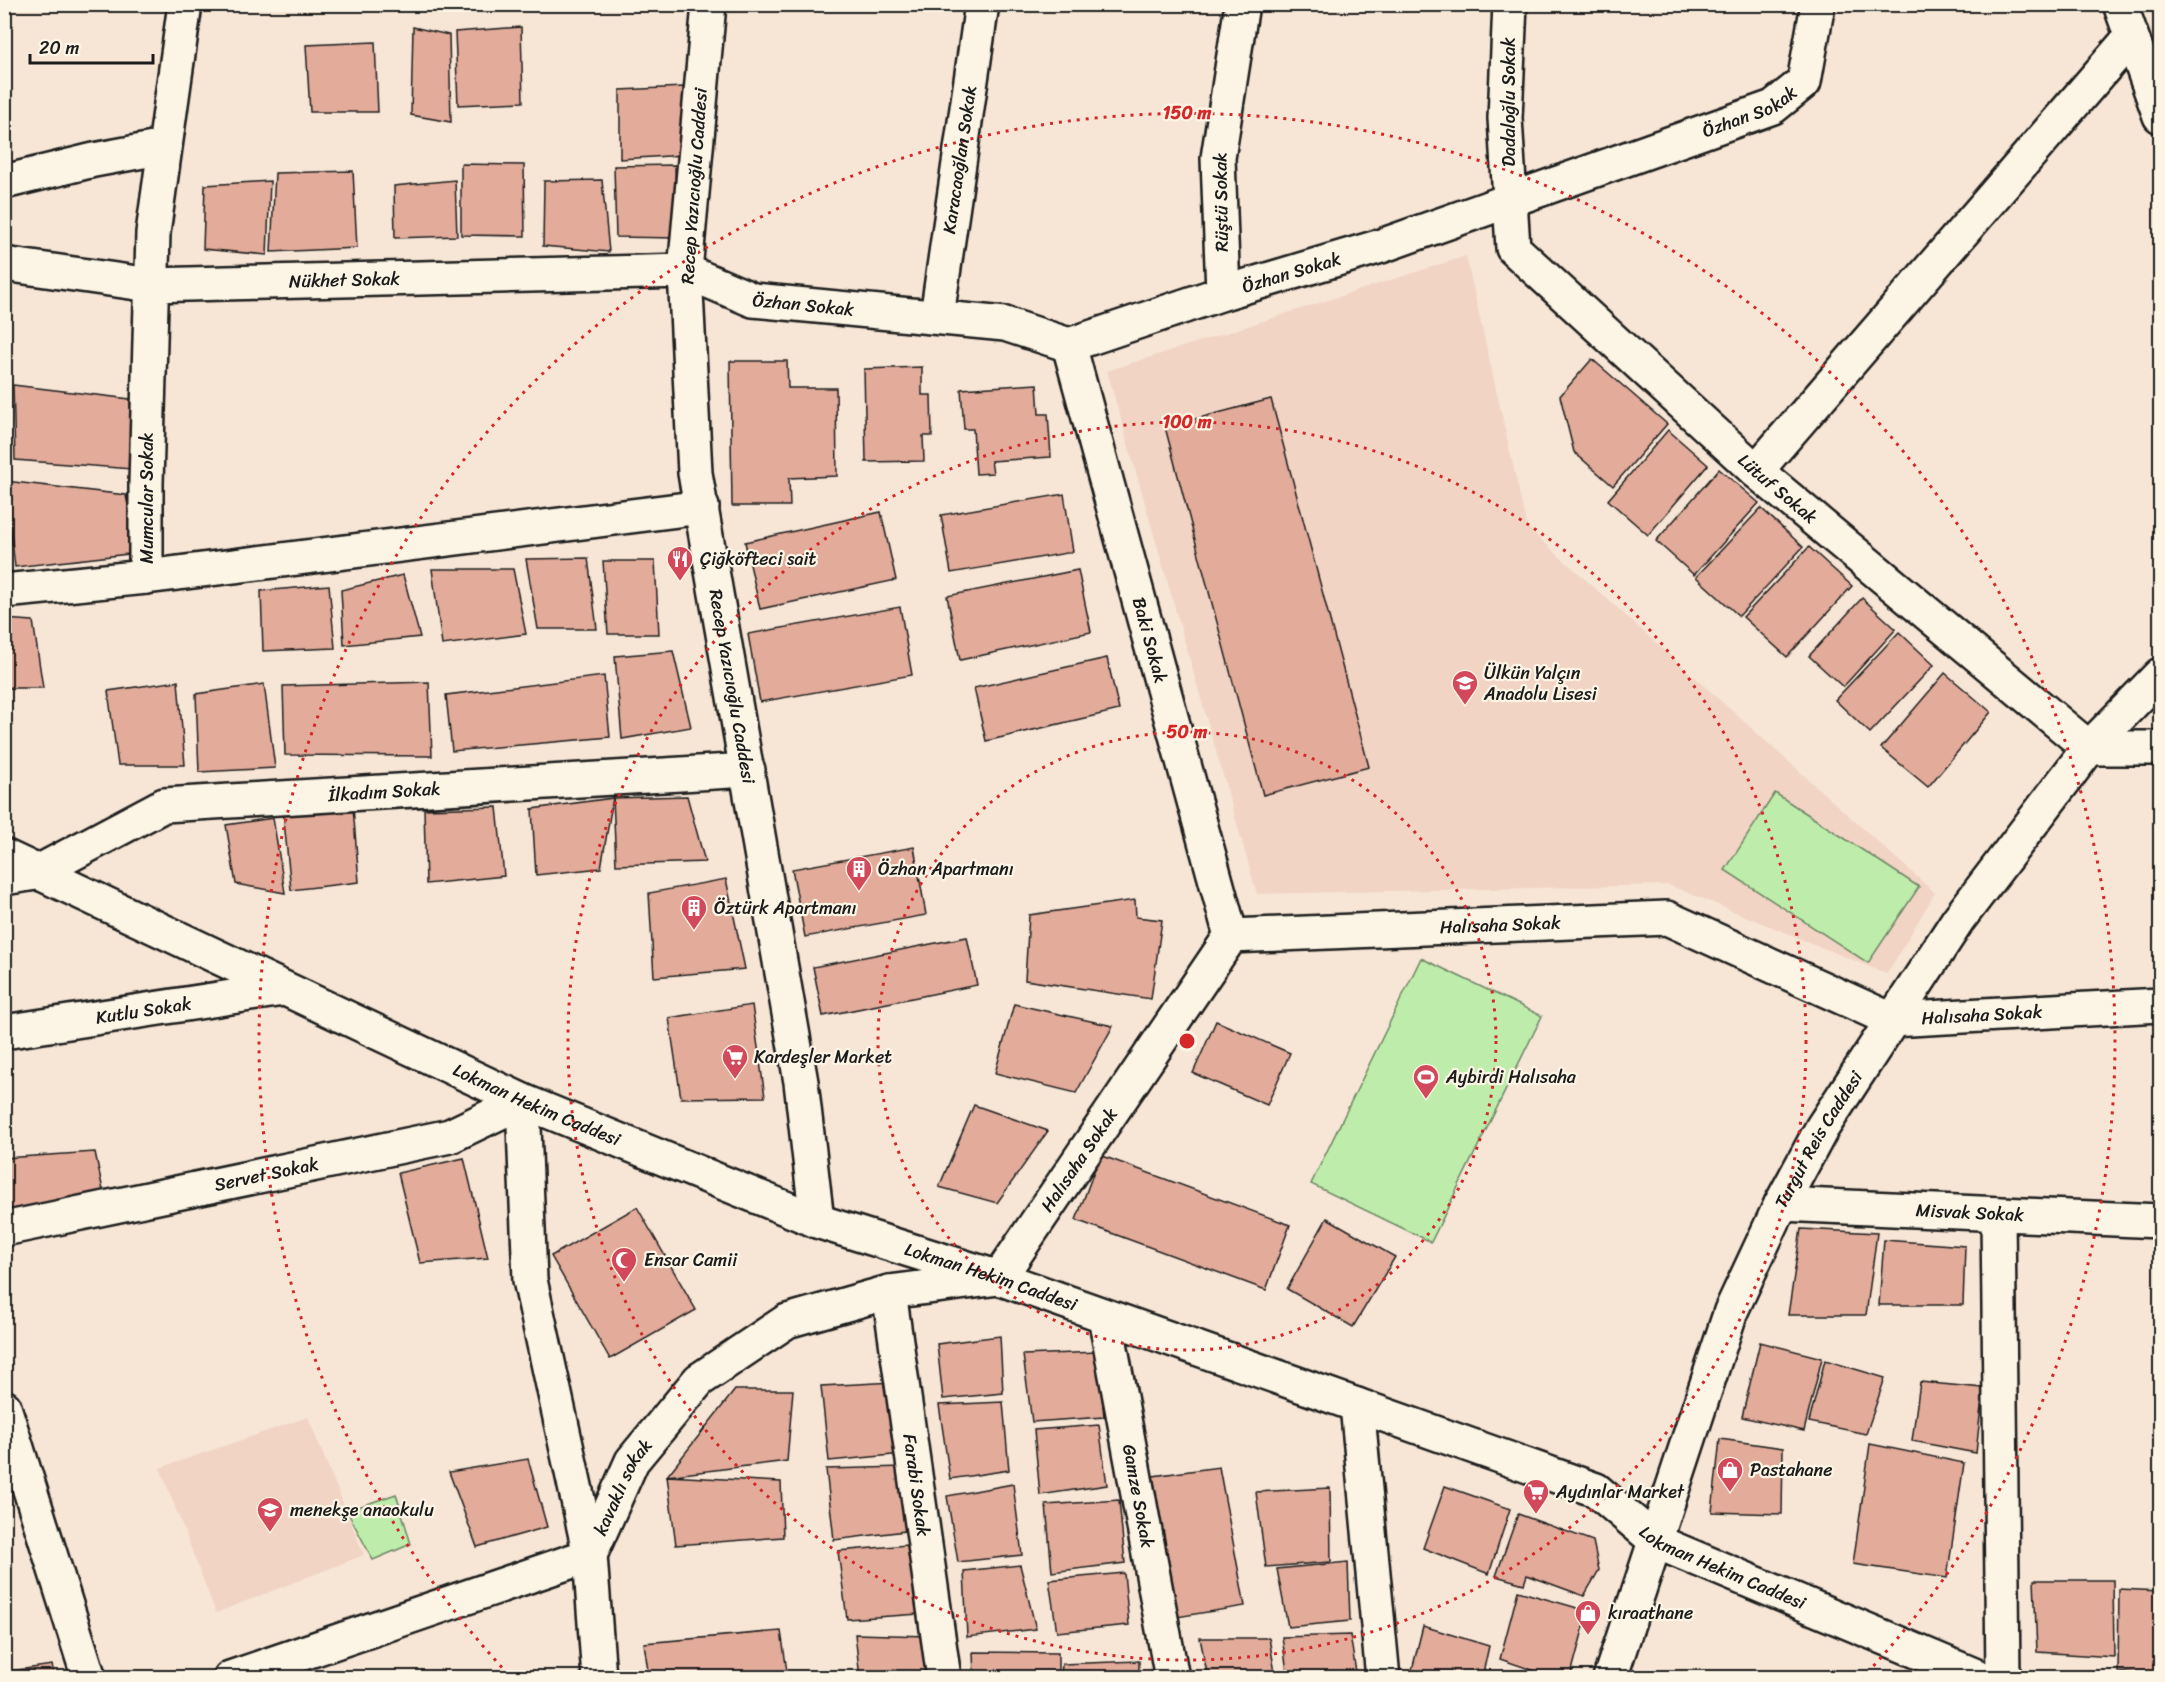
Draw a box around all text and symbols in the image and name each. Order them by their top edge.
scale bar [30,27,153,65]
text: 20 m [39,32,79,64]
street label: Dadaloğlu Sokak [1493,37,1525,167]
street label: Özhan Sokak [1698,77,1805,147]
street label: Karacaoğlan Sokak [933,83,986,236]
street label: Recep Yazıcıoğlu Caddesi [671,86,717,285]
text: 150 m [1163,97,1211,129]
street label: Rüştü Sokak [1204,152,1238,252]
street label: Özhan Sokak [1238,243,1345,303]
street label: Nükhet Sokak [289,262,401,297]
street label: Özhan Sokak [751,284,856,326]
text: 100 m [1163,406,1212,438]
street label: Mumcular Sokak [131,432,163,564]
street label: Lütuf Sokak [1730,445,1825,532]
place label: Çiğköfteci sait [700,543,816,575]
restaurant icon: Çiğköfteci sait [665,544,695,582]
street label: Recep Yazıcıoğlu Caddesi [700,587,765,787]
street label: Baki Sokak [1123,593,1177,687]
place label: Ülkün Yalçın Anadolu Lisesi [1483,657,1598,710]
school or university icon: Ülkün Yalçın Anadolu Lisesi [1450,668,1480,706]
text: 50 m [1167,716,1208,748]
street label: İlkadım Sokak [326,772,441,811]
place label: Özhan Apartmanı [878,853,1014,885]
building icon: Özhan Apartmanı [844,854,874,892]
place label: Öztürk Apartmanı [714,892,857,924]
building icon: Öztürk Apartmanı [679,893,709,931]
street label: Halısaha Sokak [1439,906,1562,943]
street label: Kutlu Sokak [93,987,194,1034]
street label: Halısaha Sokak [1921,996,2043,1034]
centre of rings [1177,1031,1197,1051]
place label: Kardeşler Market [754,1041,892,1073]
supermarket icon: Kardeşler Market [720,1042,750,1080]
street label: Lokman Hekim Caddesi [447,1054,626,1156]
place label: Aybirdi Halısaha [1445,1061,1577,1093]
sports icon: Aybirdi Halısaha [1411,1062,1441,1100]
street label: Turgut Reis Caddesi [1765,1064,1872,1214]
street label: Halısaha Sokak [1032,1101,1126,1219]
street label: Servet Sokak [211,1148,322,1201]
street label: Misvak Sokak [1915,1194,2025,1231]
street label: Lokman Hekim Caddesi [900,1233,1082,1321]
place label: Ensar Camii [644,1244,738,1276]
mosque icon: Ensar Camii [609,1245,639,1283]
street label: kavaklı sokak [585,1431,661,1541]
street label: Farabi Sokak [893,1432,940,1539]
street label: Gamze Sokak [1113,1441,1164,1551]
place label: Pastahane [1750,1454,1833,1486]
shop icon: Pastahane [1715,1455,1745,1493]
place label: Aydınlar Market [1555,1476,1685,1508]
supermarket icon: Aydınlar Market [1521,1477,1551,1515]
place label: menekşe anaokulu [290,1494,434,1526]
school or university icon: menekşe anaokulu [255,1495,285,1533]
street label: Lokman Hekim Caddesi [1631,1517,1812,1619]
place label: kıraathane [1608,1597,1693,1629]
shop icon: kıraathane [1573,1598,1603,1636]

